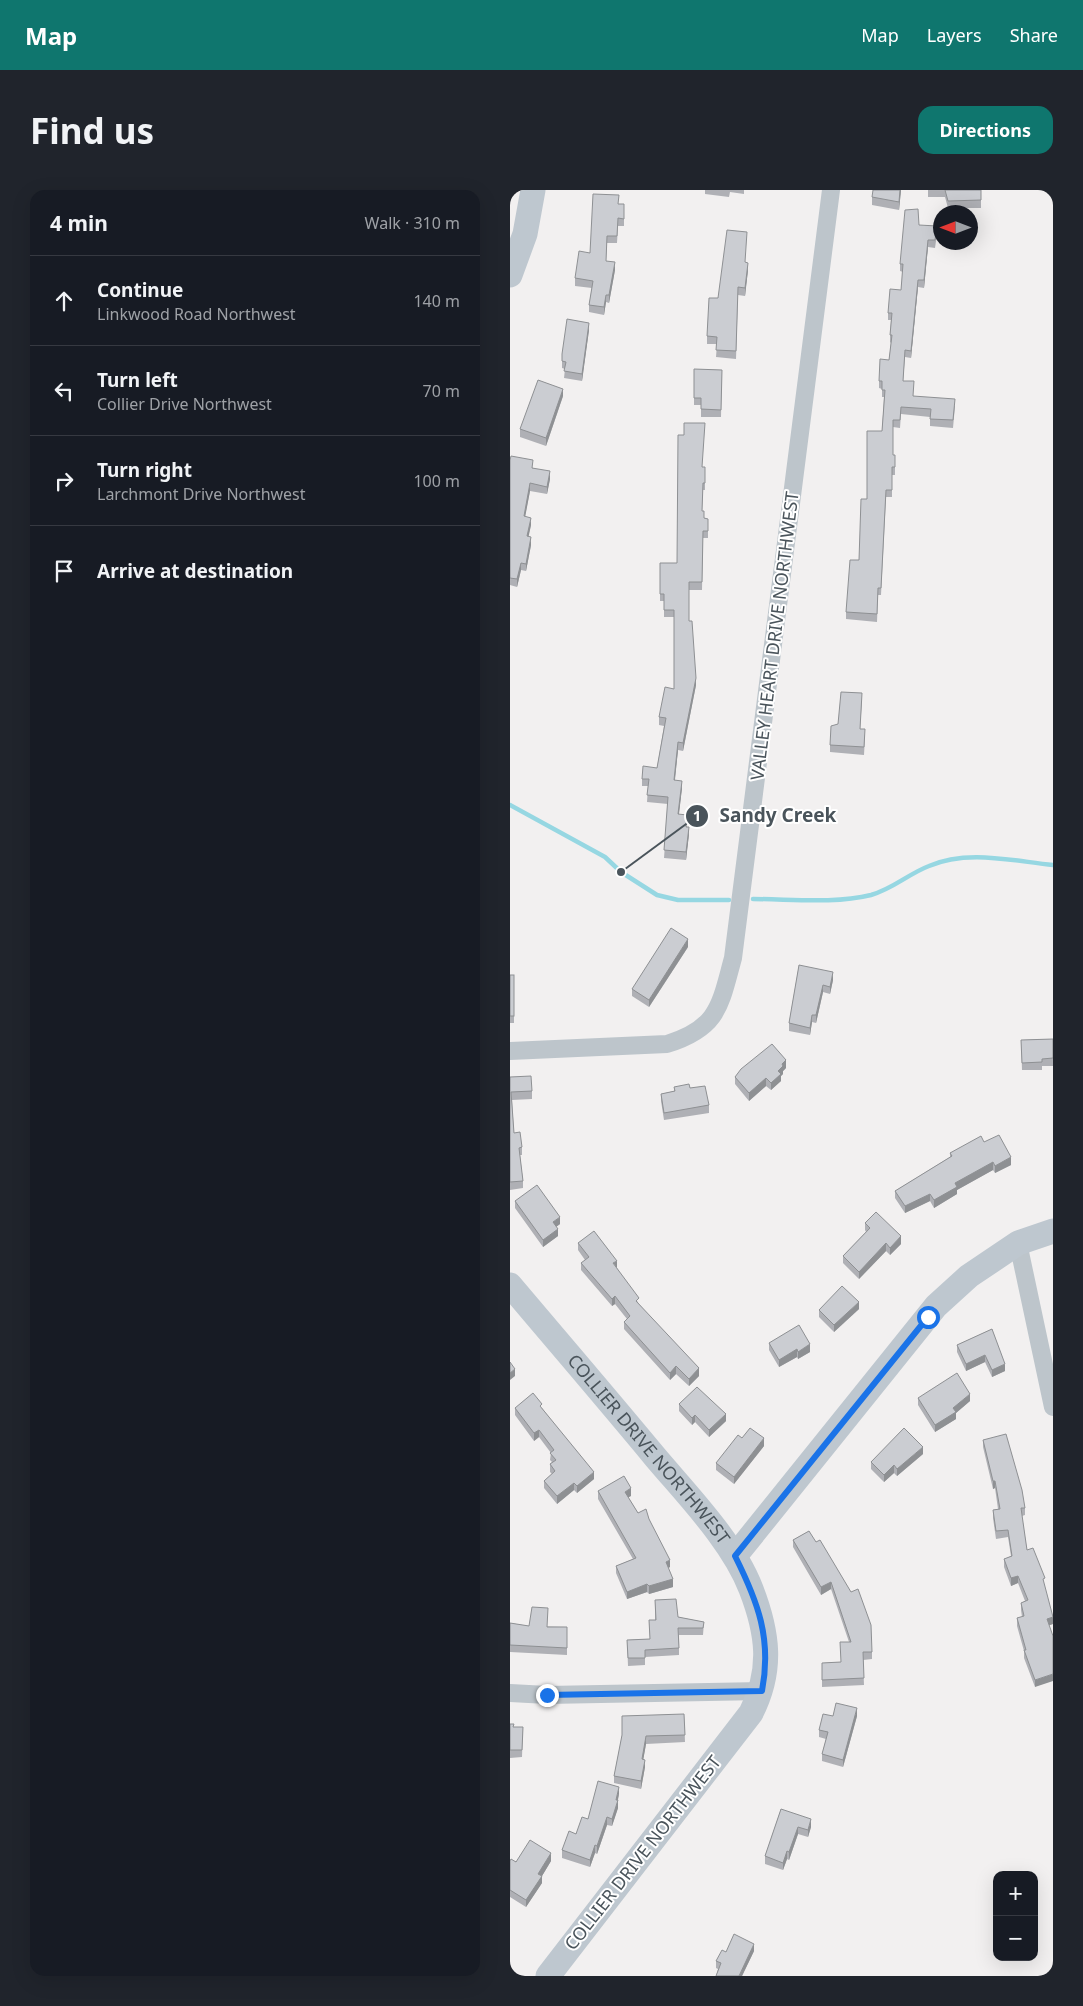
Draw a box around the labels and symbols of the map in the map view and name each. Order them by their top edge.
north arrow [933,205,978,250]
street label: VALLEY HEART DRIVE NORTHWEST [744,490,804,782]
callout: Sandy Creek [685,799,847,833]
text: Sandy Creek [720,802,837,828]
text: 1 [693,805,701,825]
route start [917,1306,940,1329]
street label: COLLIER DRIVE NORTHWEST [563,1349,736,1549]
route end [536,1684,559,1707]
street label: COLLIER DRIVE NORTHWEST [559,1750,726,1955]

